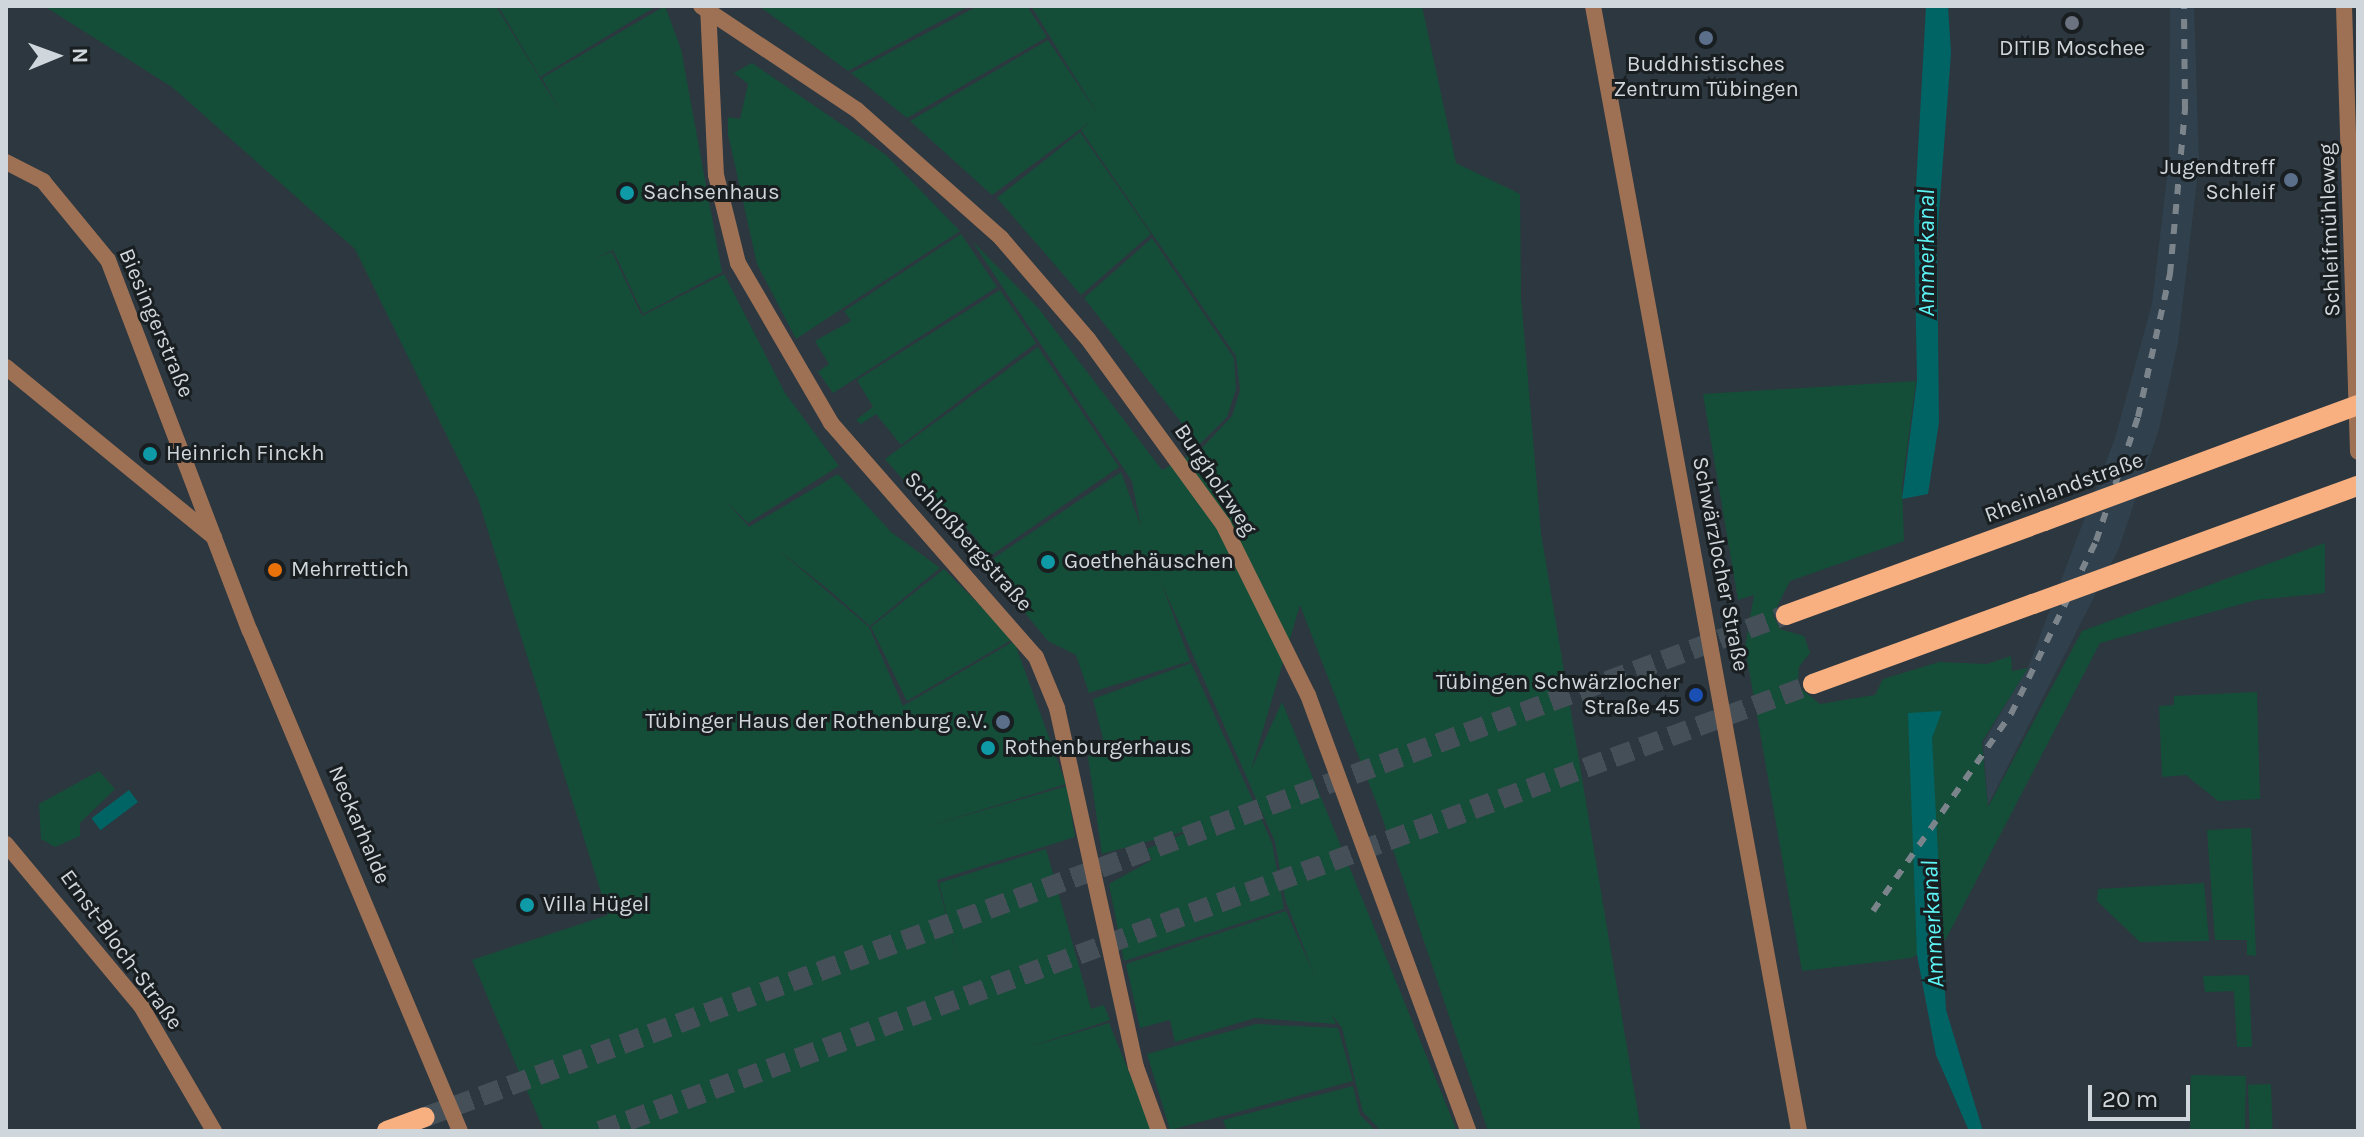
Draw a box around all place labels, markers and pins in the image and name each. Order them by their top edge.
marker: DITIB Moschee [2063,14,2081,32]
marker: Buddhistisches Zentrum Tübingen [1697,29,1715,47]
place label: DITIB Moschee [1999,36,2145,62]
place label: Buddhistisches Zentrum Tübingen [1613,51,1799,102]
place label: Jugendtreff Schleif [2160,154,2275,206]
marker: Jugendtreff Schleif [2282,171,2300,189]
place label: Sachsenhaus [643,180,779,206]
marker: Sachsenhaus [618,184,636,202]
place label: Heinrich Finckh [166,441,325,467]
marker: Heinrich Finckh [141,445,159,463]
place label: Goethehäuschen [1064,549,1234,575]
marker: Goethehäuschen [1039,553,1057,571]
place label: Mehrrettich [291,557,409,583]
marker: Mehrrettich [266,561,284,579]
place label: Tübingen Schwärzlocher Straße 45 [1436,669,1680,720]
marker: Tübingen Schwärzlocher Straße 45 [1687,686,1705,704]
place label: Tübinger Haus der Rothenburg e.V. [645,709,987,735]
marker: Tübinger Haus der Rothenburg e.V. [994,713,1012,731]
place label: Rothenburgerhaus [1004,735,1192,761]
marker: Rothenburgerhaus [979,739,997,757]
place label: Villa Hügel [543,892,649,918]
marker: Villa Hügel [518,896,536,914]

